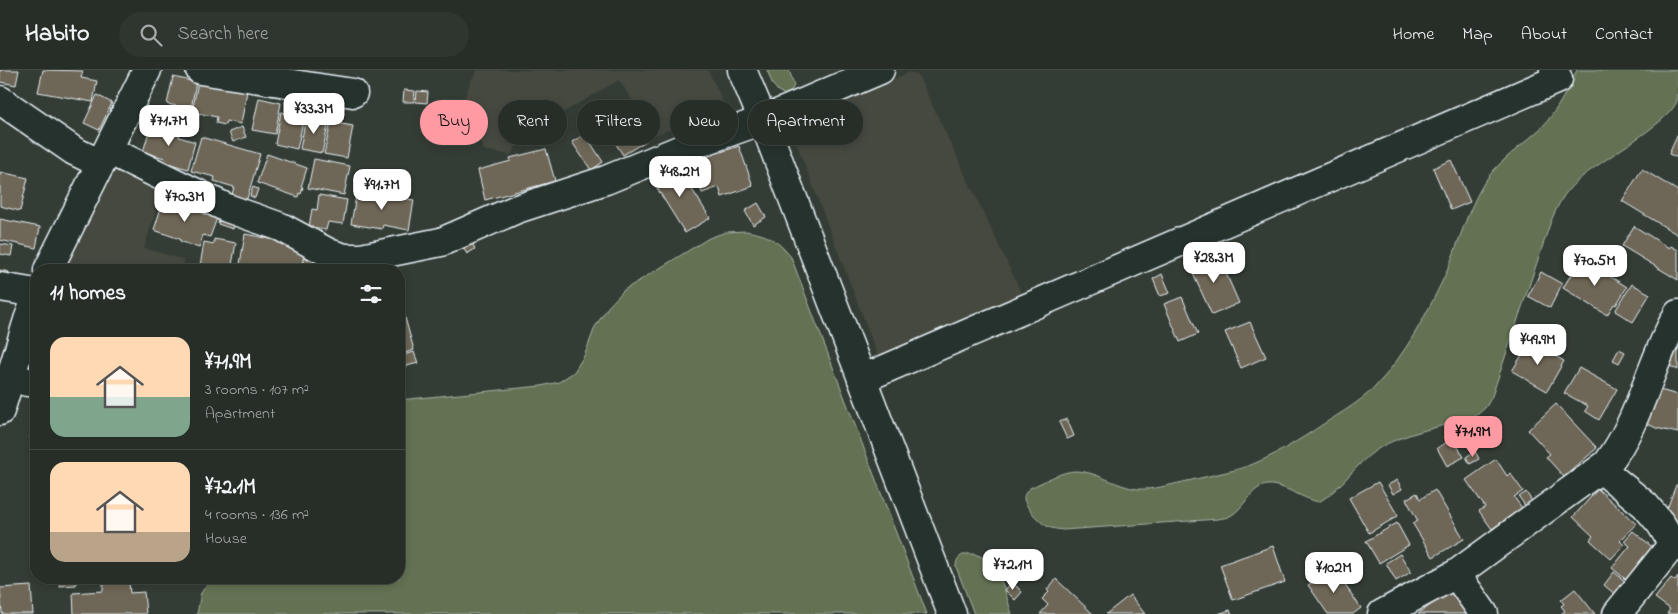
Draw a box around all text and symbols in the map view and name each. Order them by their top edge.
search box [119,12,469,57]
text: Habito [25,17,89,52]
icon: search [137,21,165,49]
text: Search here [177,21,268,48]
text: Home [1393,22,1434,48]
text: Map [1462,22,1493,48]
text: About [1521,22,1567,48]
text: Contact [1595,22,1653,48]
pin: ¥33.3M [273,92,355,135]
text: ¥33.3M [294,97,334,121]
chip: Buy [420,100,488,145]
chip: Rent [498,100,567,145]
chip: Filters [577,100,660,145]
chip: New [670,100,738,145]
chip: Apartment [748,100,863,145]
pin: ¥71.7M [128,104,210,147]
text: ¥71.7M [150,109,188,133]
pin: ¥48.2M [639,156,721,198]
text: ¥48.2M [660,160,700,184]
pin: ¥91.7M [341,168,423,211]
text: ¥91.7M [364,173,400,197]
pin: ¥70.3M [144,180,226,223]
text: ¥70.3M [165,185,205,209]
pin: ¥28.3M [1173,242,1255,284]
pin: ¥70.5M [1554,244,1636,287]
text: ¥28.3M [1194,246,1234,270]
text: ¥70.5M [1574,249,1616,273]
text: 11 homes [50,279,126,309]
icon: filters [357,280,385,308]
pin: ¥49.9M [1497,324,1579,366]
text: ¥49.9M [1520,328,1556,352]
text: ¥71.9M [205,348,252,378]
icon: home [90,357,150,417]
text: 3 rooms · 107 m² [205,378,309,402]
text: Apartment [205,402,275,426]
pin: ¥71.9M [1432,416,1514,458]
text: ¥71.9M [1455,420,1491,444]
text: ¥72.1M [205,473,256,503]
icon: home [90,482,150,542]
text: 4 rooms · 136 m² [205,503,309,527]
text: House [205,527,247,551]
pin: ¥72.1M [972,548,1054,591]
pin: ¥102M [1299,552,1369,594]
text: ¥72.1M [994,553,1032,577]
text: ¥102M [1316,556,1352,580]

